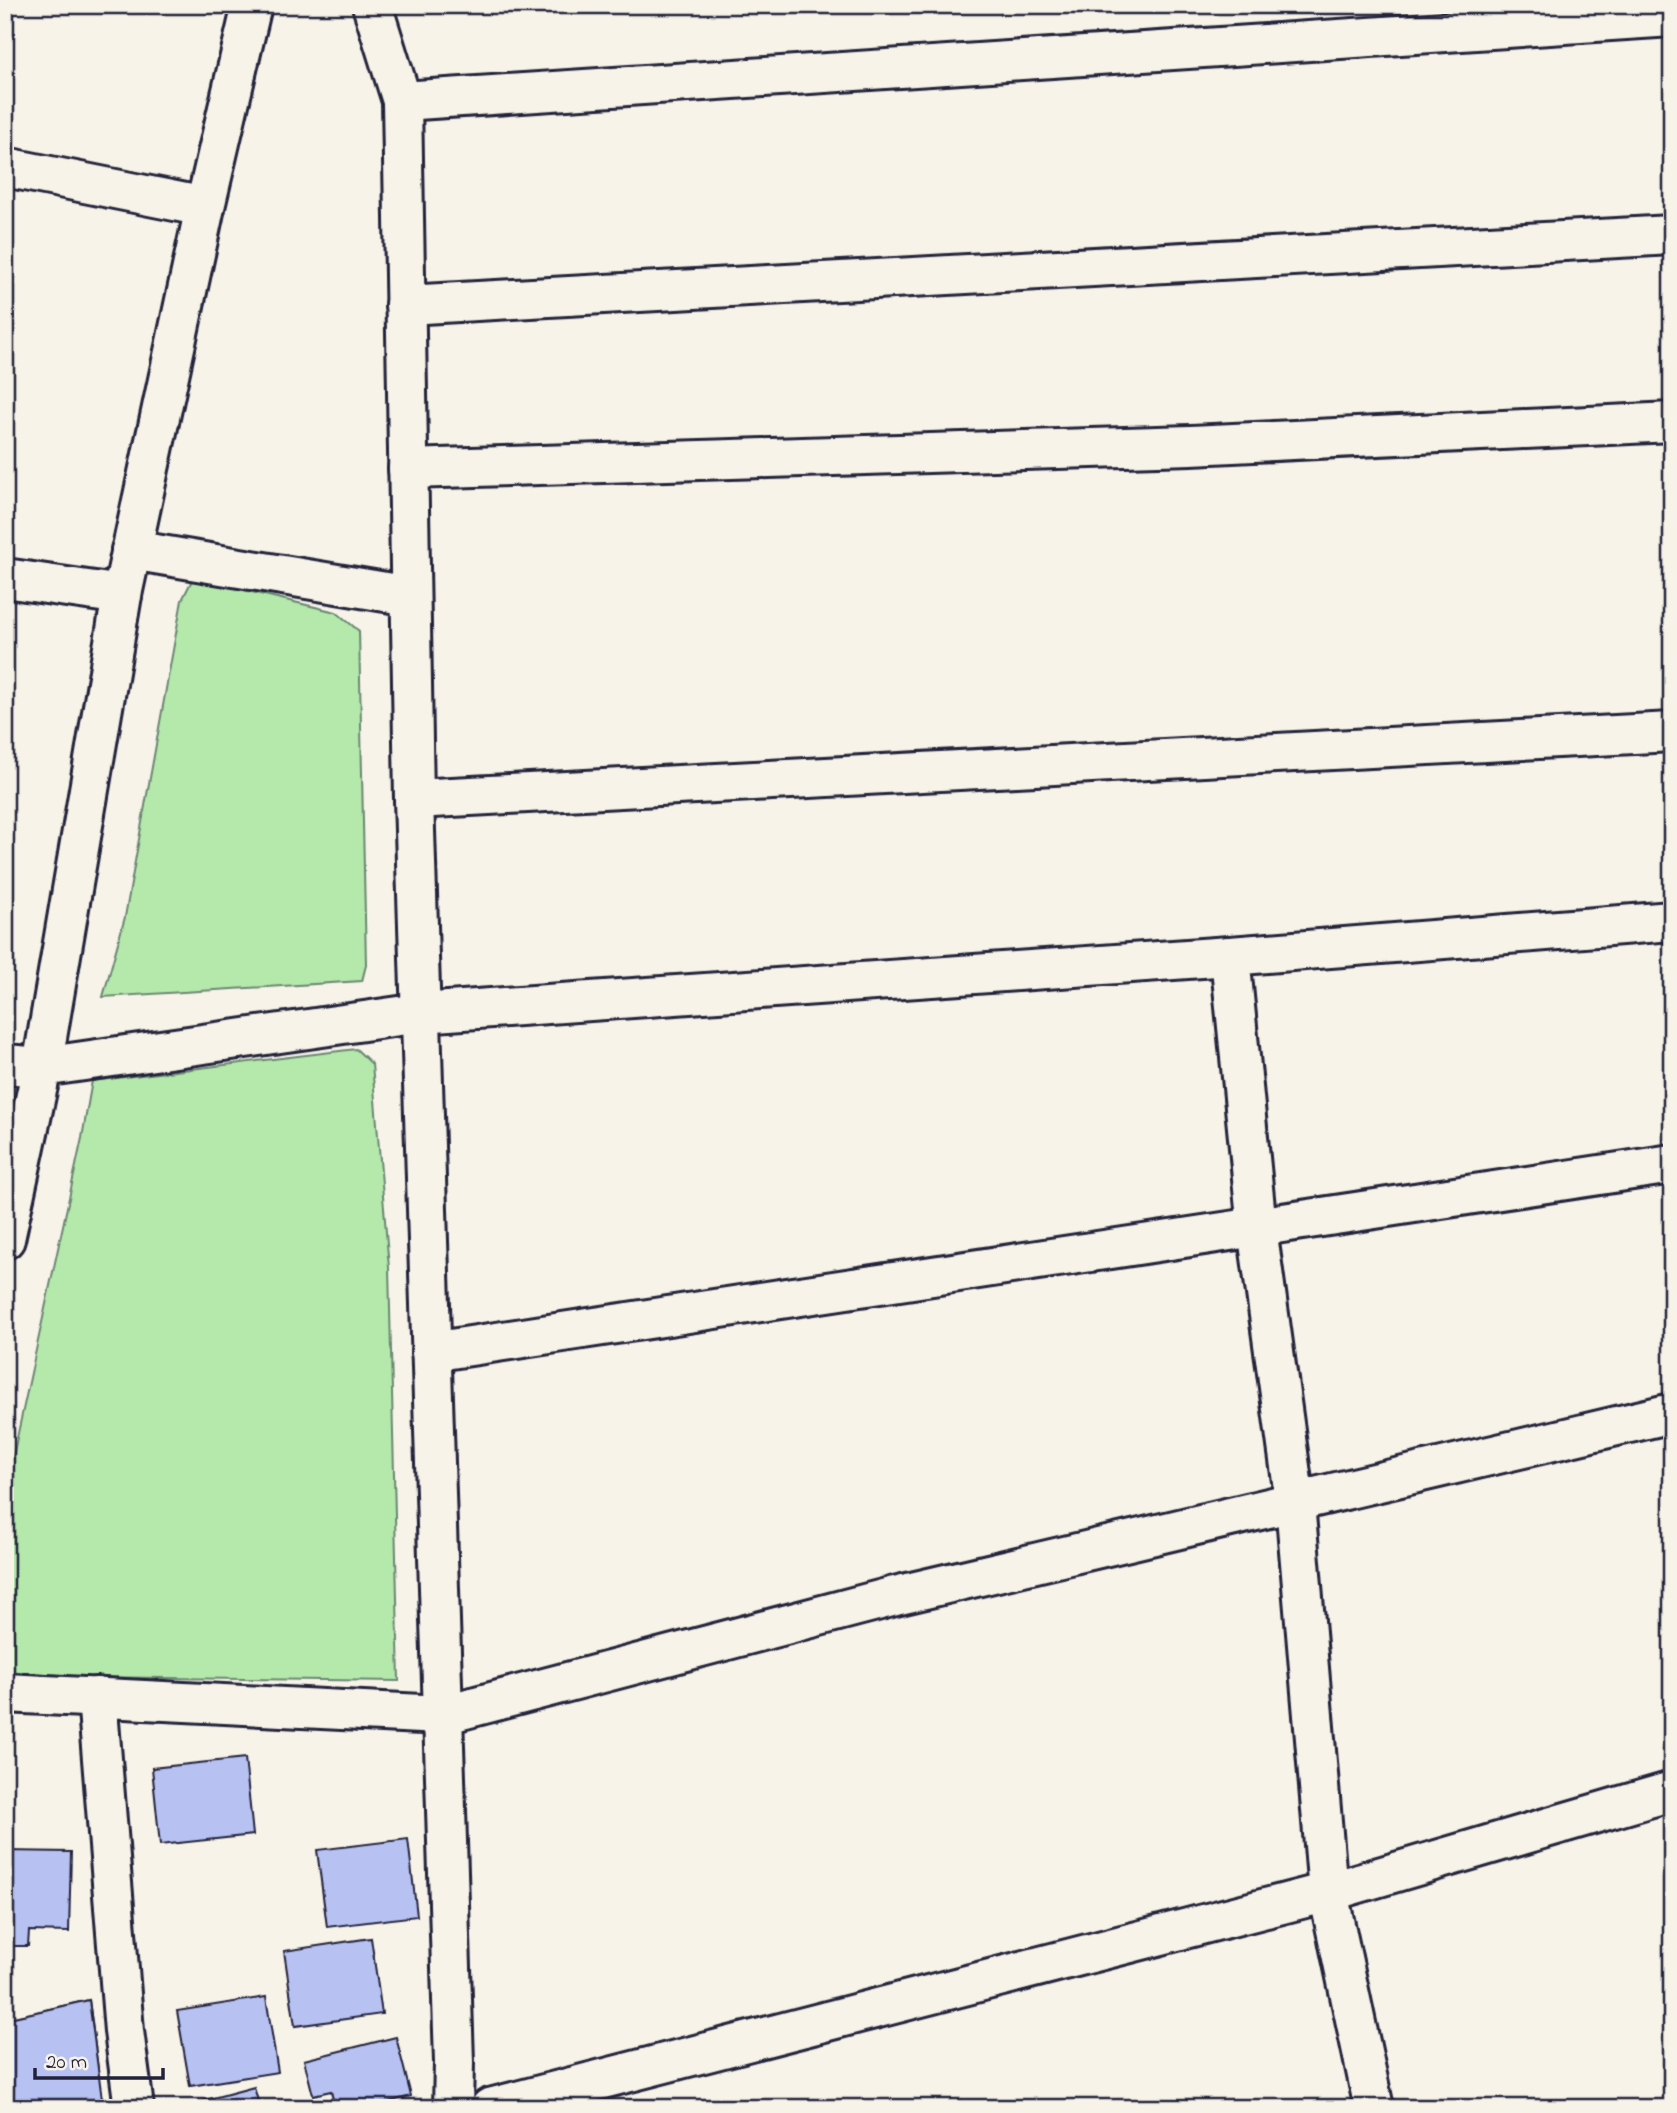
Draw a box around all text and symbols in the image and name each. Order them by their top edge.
scale bar [35,2036,163,2080]
text: 20 m [46,2048,87,2078]

